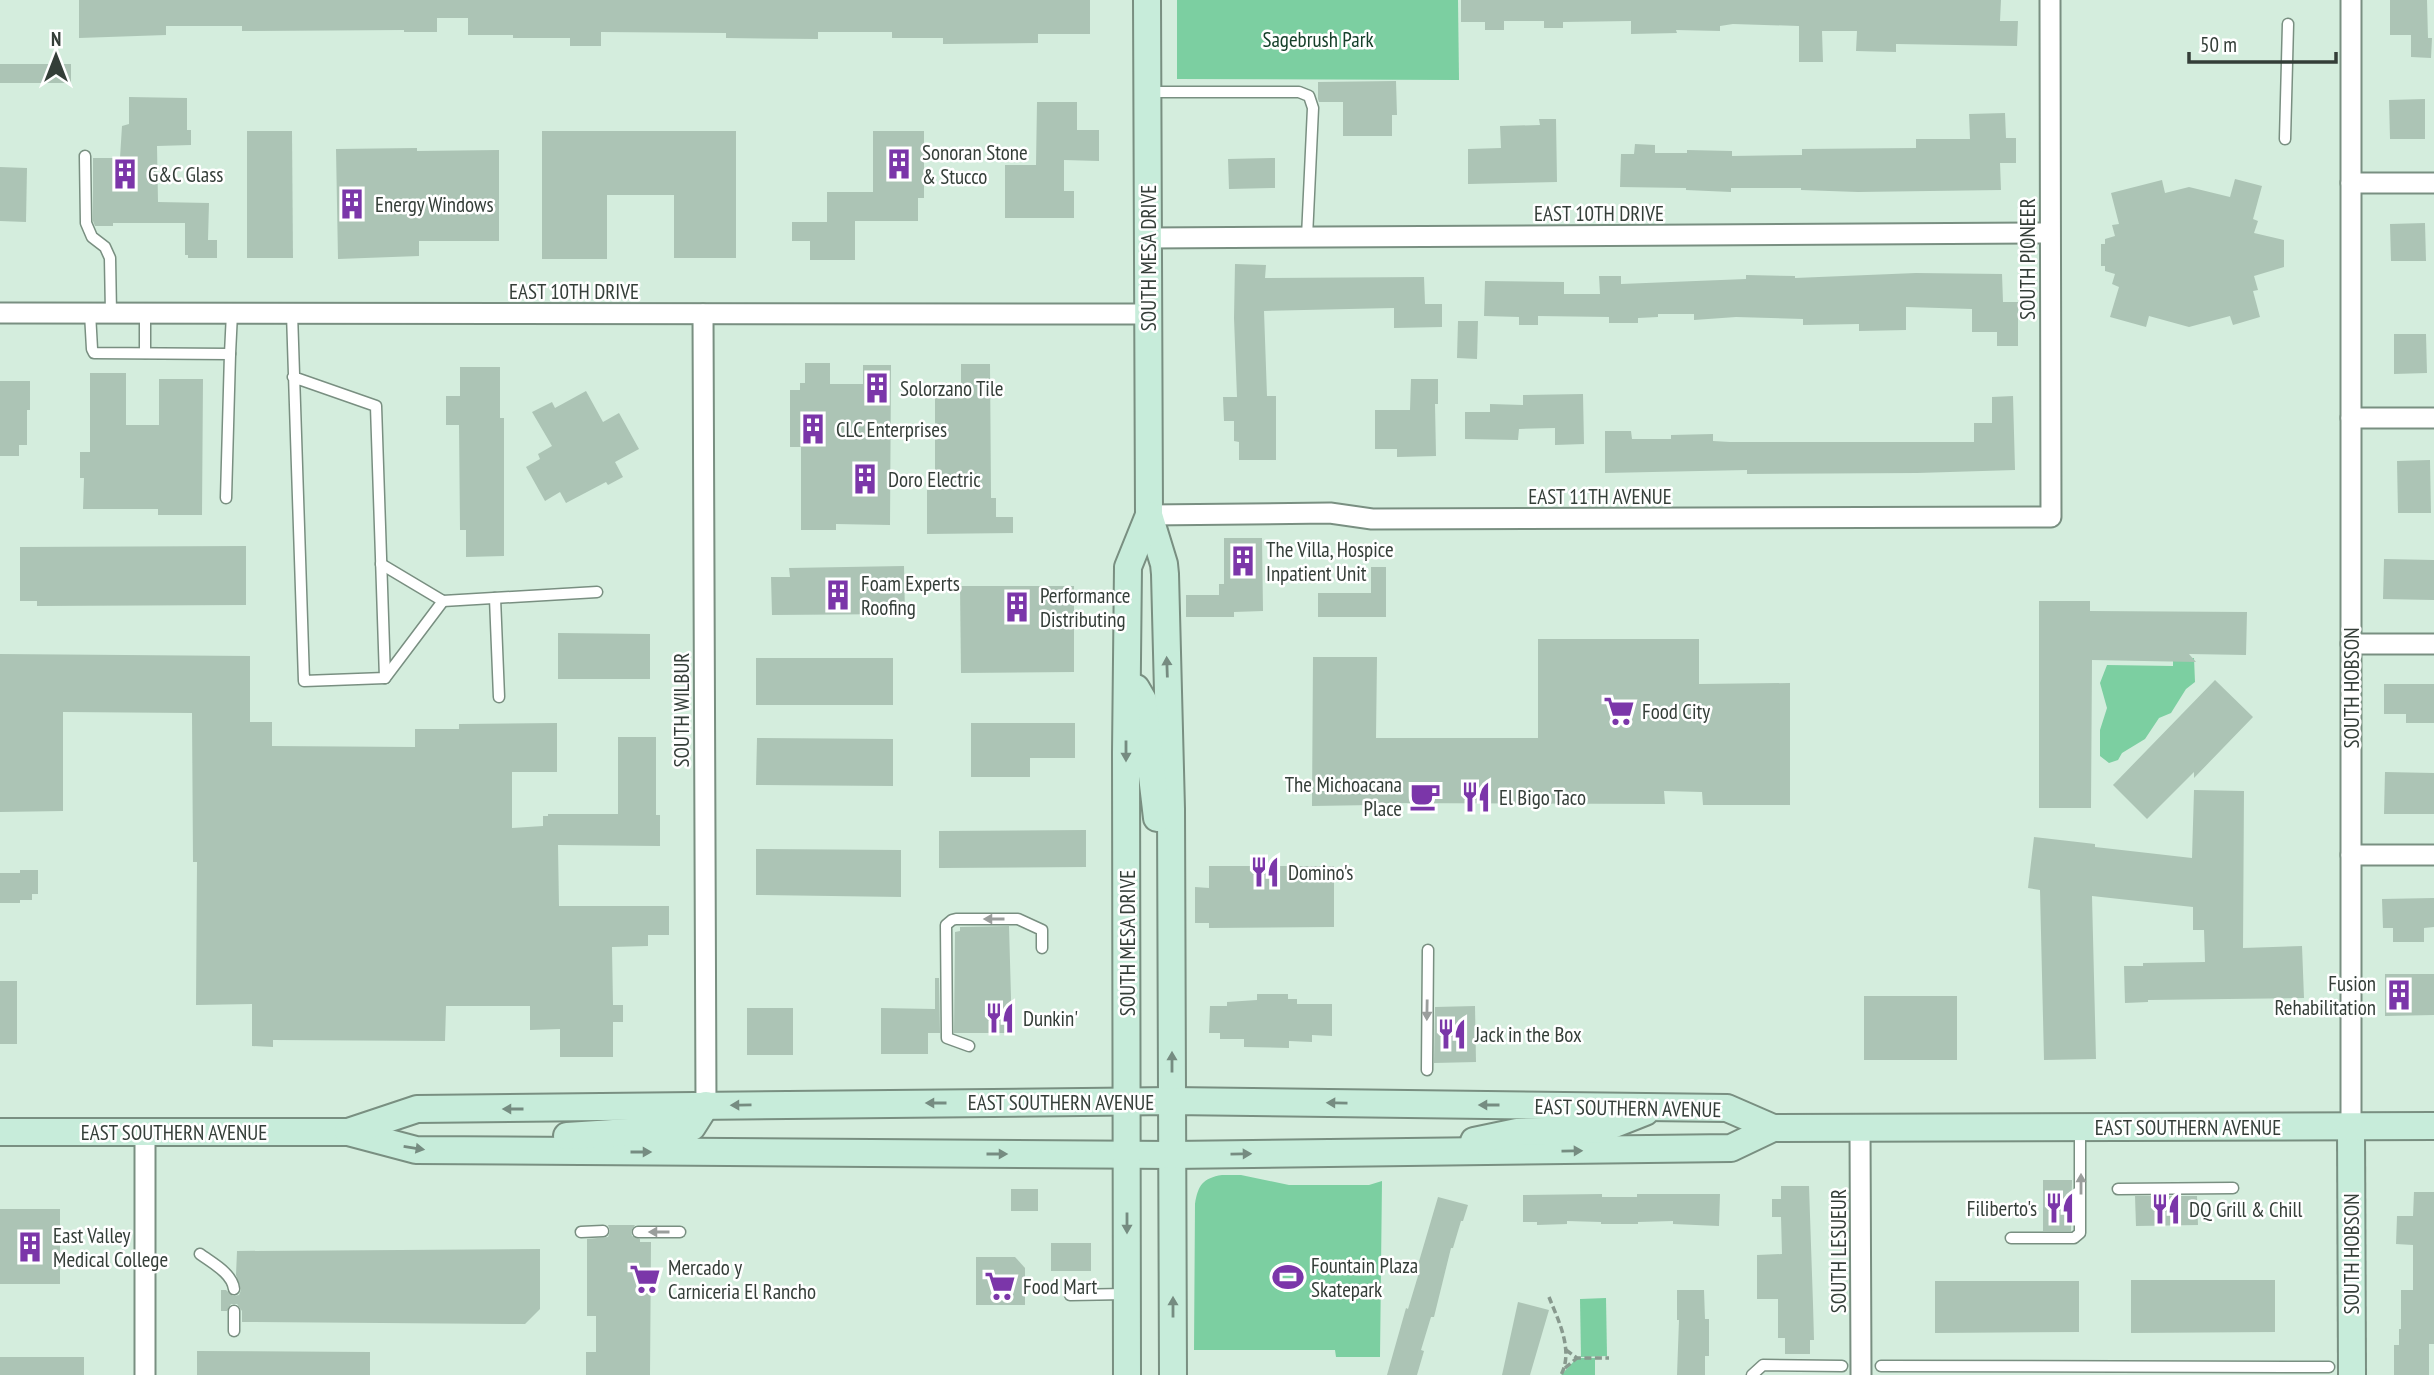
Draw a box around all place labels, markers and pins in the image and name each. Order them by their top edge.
place label: Sonoran Stone & Stucco [922,139,1028,190]
building icon: Sonoran Stone & Stucco [882,147,916,181]
building icon: G&C Glass [108,157,142,191]
place label: G&C Glass [148,161,223,188]
building icon: Energy Windows [335,187,369,221]
place label: Energy Windows [375,191,493,218]
building icon: Solorzano Tile [860,371,894,405]
place label: Solorzano Tile [900,375,1003,402]
building icon: CLC Enterprises [796,412,830,446]
place label: CLC Enterprises [836,416,947,443]
building icon: Doro Electric [848,462,882,496]
place label: Doro Electric [888,466,981,493]
place label: The Villa, Hospice Inpatient Unit [1266,536,1394,587]
building icon: The Villa, Hospice Inpatient Unit [1226,544,1260,578]
place label: Foam Experts Roofing [861,570,960,621]
building icon: Foam Experts Roofing [821,578,855,612]
place label: Performance Distributing [1040,582,1130,633]
building icon: Performance Distributing [1000,590,1034,624]
supermarket icon: Food City [1602,694,1636,728]
place label: Food City [1642,698,1710,725]
place label: The Michoacana Place [1285,771,1402,822]
cafe icon: The Michoacana Place [1408,779,1442,813]
restaurant icon: El Bigo Taco [1459,780,1493,814]
place label: El Bigo Taco [1499,784,1586,811]
restaurant icon: Domino's [1248,855,1282,889]
place label: Domino's [1288,859,1353,886]
place label: Fusion Rehabilitation [2275,970,2376,1021]
building icon: Fusion Rehabilitation [2382,978,2416,1012]
restaurant icon: Dunkin' [983,1001,1017,1035]
place label: Dunkin' [1023,1005,1078,1032]
restaurant icon: Jack in the Box [1435,1017,1469,1051]
place label: Jack in the Box [1474,1021,1582,1048]
restaurant icon: Filiberto's [2043,1191,2077,1225]
restaurant icon: DQ Grill & Chill [2149,1192,2183,1226]
place label: Filiberto's [1967,1195,2037,1222]
place label: DQ Grill & Chill [2189,1196,2302,1223]
place label: East Valley Medical College [53,1222,168,1273]
building icon: East Valley Medical College [13,1230,47,1264]
place label: Fountain Plaza Skatepark [1311,1252,1418,1303]
place label: Mercado y Carniceria El Rancho [668,1254,816,1305]
sports icon: Fountain Plaza Skatepark [1271,1260,1305,1294]
supermarket icon: Mercado y Carniceria El Rancho [628,1262,662,1296]
supermarket icon: Food Mart [983,1269,1017,1303]
place label: Food Mart [1023,1273,1097,1300]

